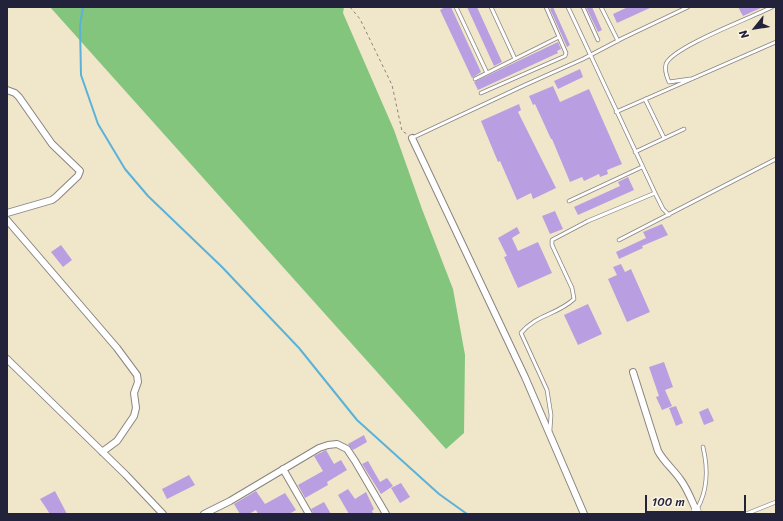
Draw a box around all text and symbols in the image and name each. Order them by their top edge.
north arrow [735,8,775,48]
text: N [734,26,754,42]
scale bar [647,487,748,513]
text: 100 m [652,491,685,513]

